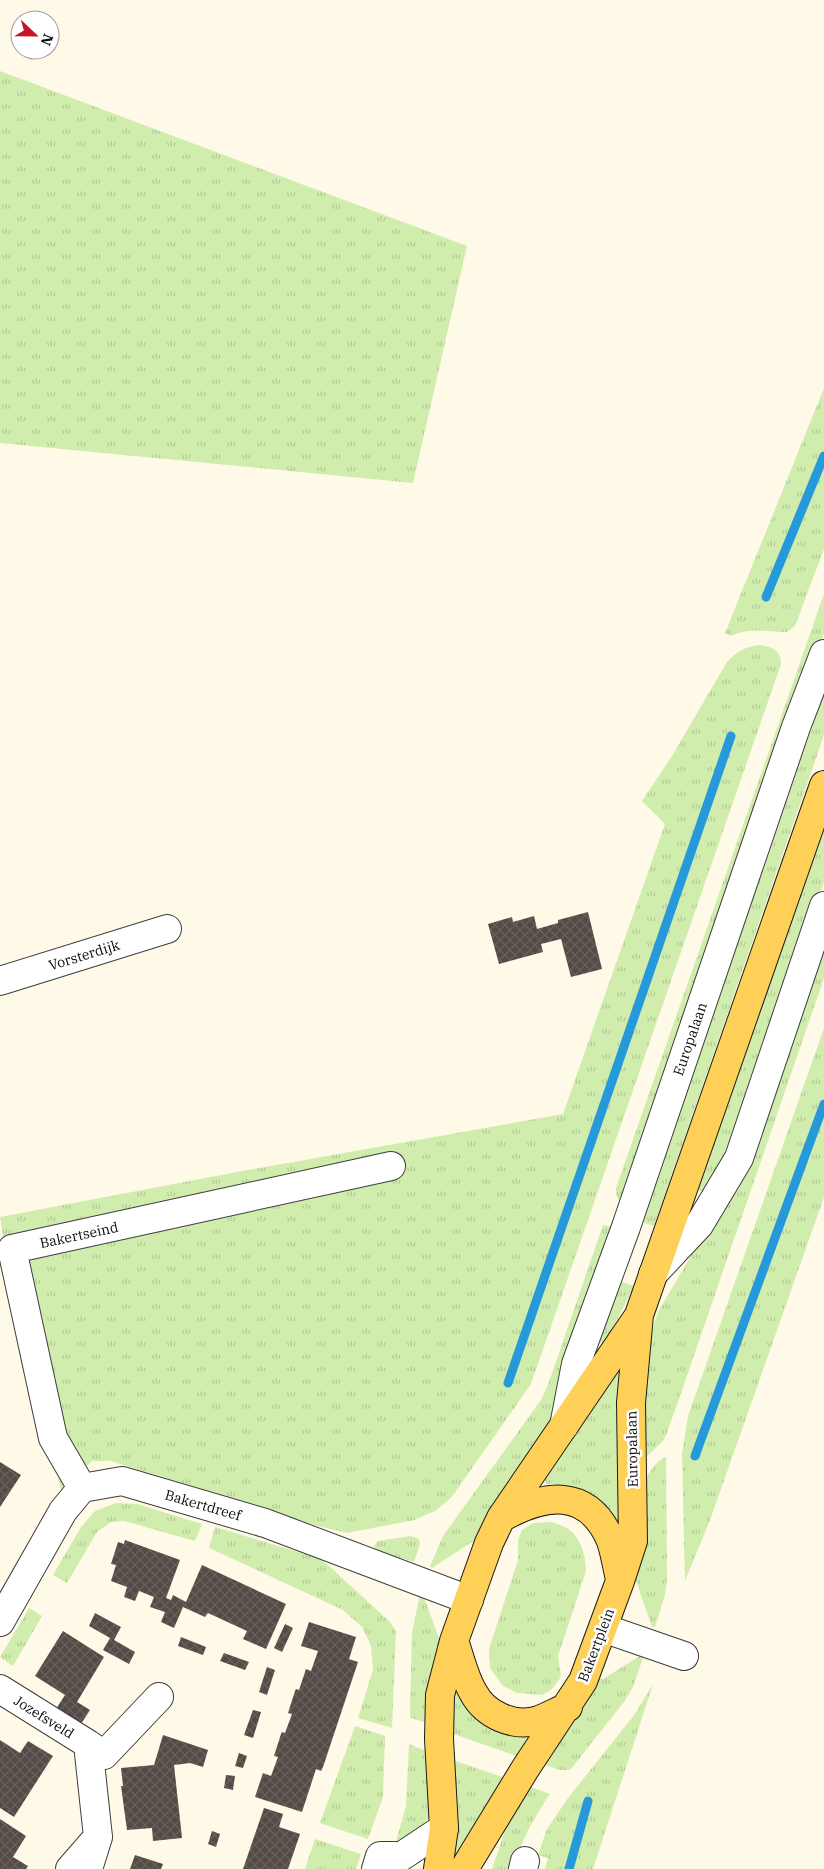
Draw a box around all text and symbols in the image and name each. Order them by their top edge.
north arrow [10,10,60,60]
text: N [37,31,57,48]
street label: Vorsterdijk [46,935,122,974]
street label: Europalaan [669,1000,711,1078]
street label: Bakertseind [38,1218,120,1252]
street label: Europalaan [622,1411,642,1487]
street label: Bakertdreef [163,1486,244,1525]
street label: Bakertplein [574,1606,618,1684]
street label: Jozefsveld [11,1691,78,1743]

